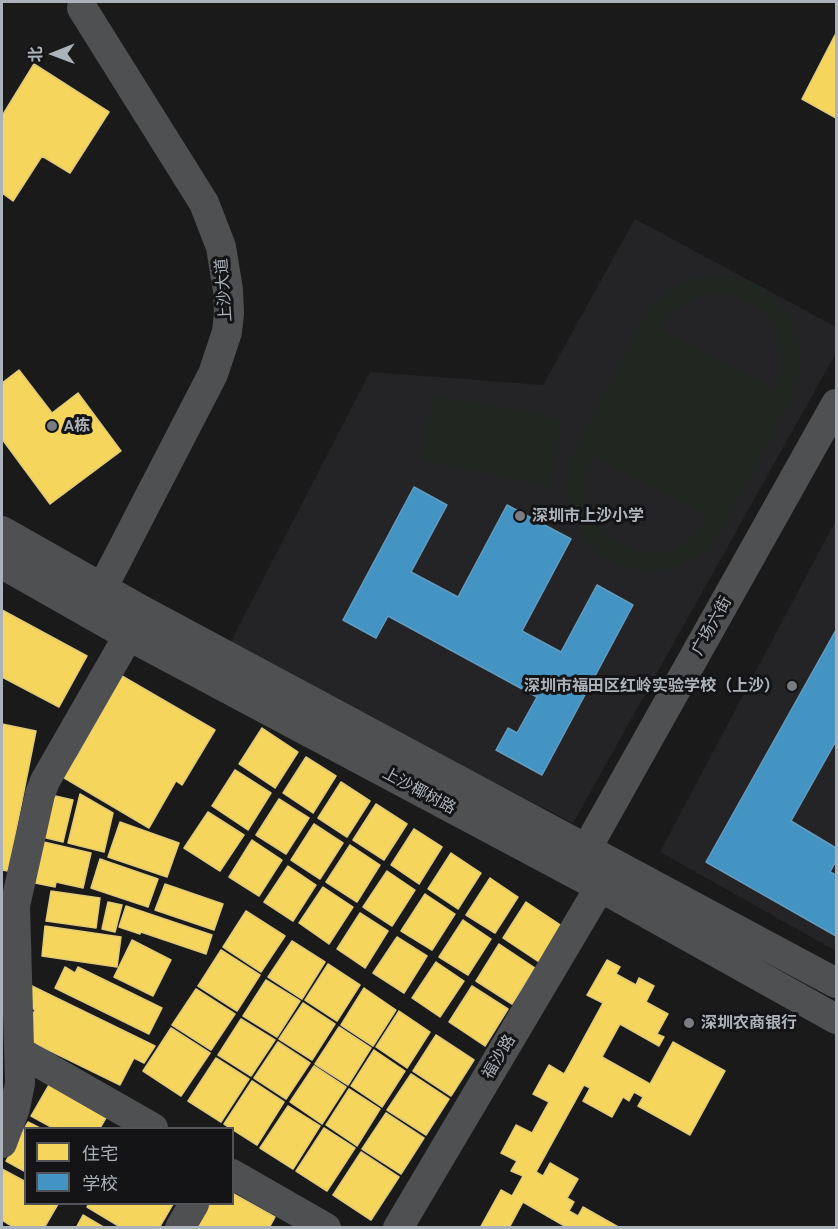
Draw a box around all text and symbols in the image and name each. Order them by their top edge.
north arrow [24,24,84,84]
text: 北 [26,46,45,63]
street label: 上沙大道 [212,257,236,323]
place label: A栋 [64,416,90,436]
marker: A栋 [45,419,59,433]
place label: 深圳市上沙小学 [532,506,644,526]
marker: 深圳市上沙小学 [513,509,527,523]
street label: 广场六街 [688,593,736,659]
place label: 深圳市福田区红岭实验学校（上沙） [524,676,780,696]
marker: 深圳市福田区红岭实验学校（上沙） [785,679,799,693]
street label: 上沙椰树路 [379,764,459,818]
place label: 深圳农商银行 [701,1013,797,1033]
marker: 深圳农商银行 [682,1016,696,1030]
street label: 福沙路 [478,1031,520,1083]
legend [24,1127,234,1205]
text: 住宅 [82,1143,118,1165]
text: 学校 [82,1173,118,1195]

